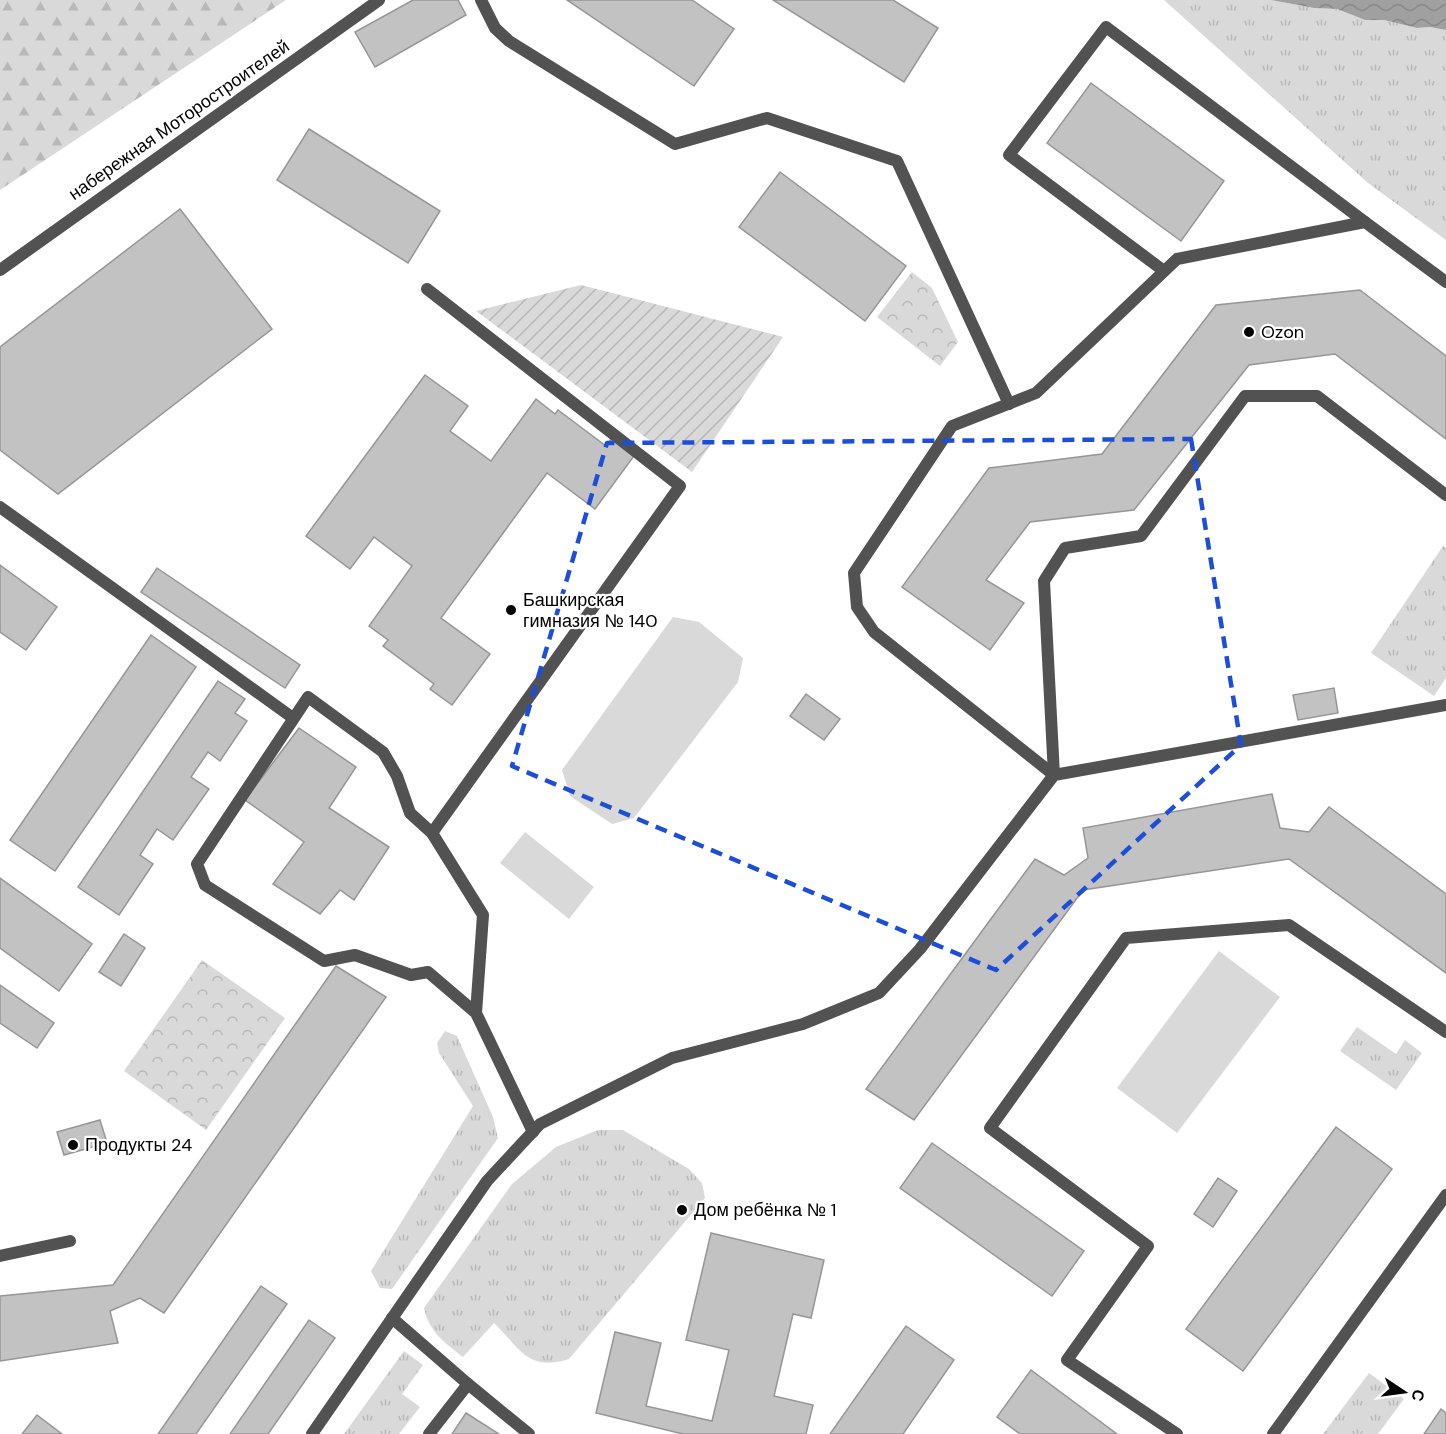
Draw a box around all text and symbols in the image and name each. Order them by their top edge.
street label: набережная Моторостроителей [64,34,294,206]
place label: Ozon [1261,320,1304,344]
marker: Ozon [1242,325,1256,339]
place label: Башкирская гимназия № 140 [523,588,658,633]
marker: Башкирская гимназия № 140 [504,603,518,617]
place label: Продукты 24 [85,1133,192,1157]
marker: Продукты 24 [66,1138,80,1152]
place label: Дом ребёнка № 1 [694,1198,836,1222]
marker: Дом ребёнка № 1 [675,1203,689,1217]
north arrow [1374,1362,1434,1422]
text: С [1406,1387,1430,1404]

